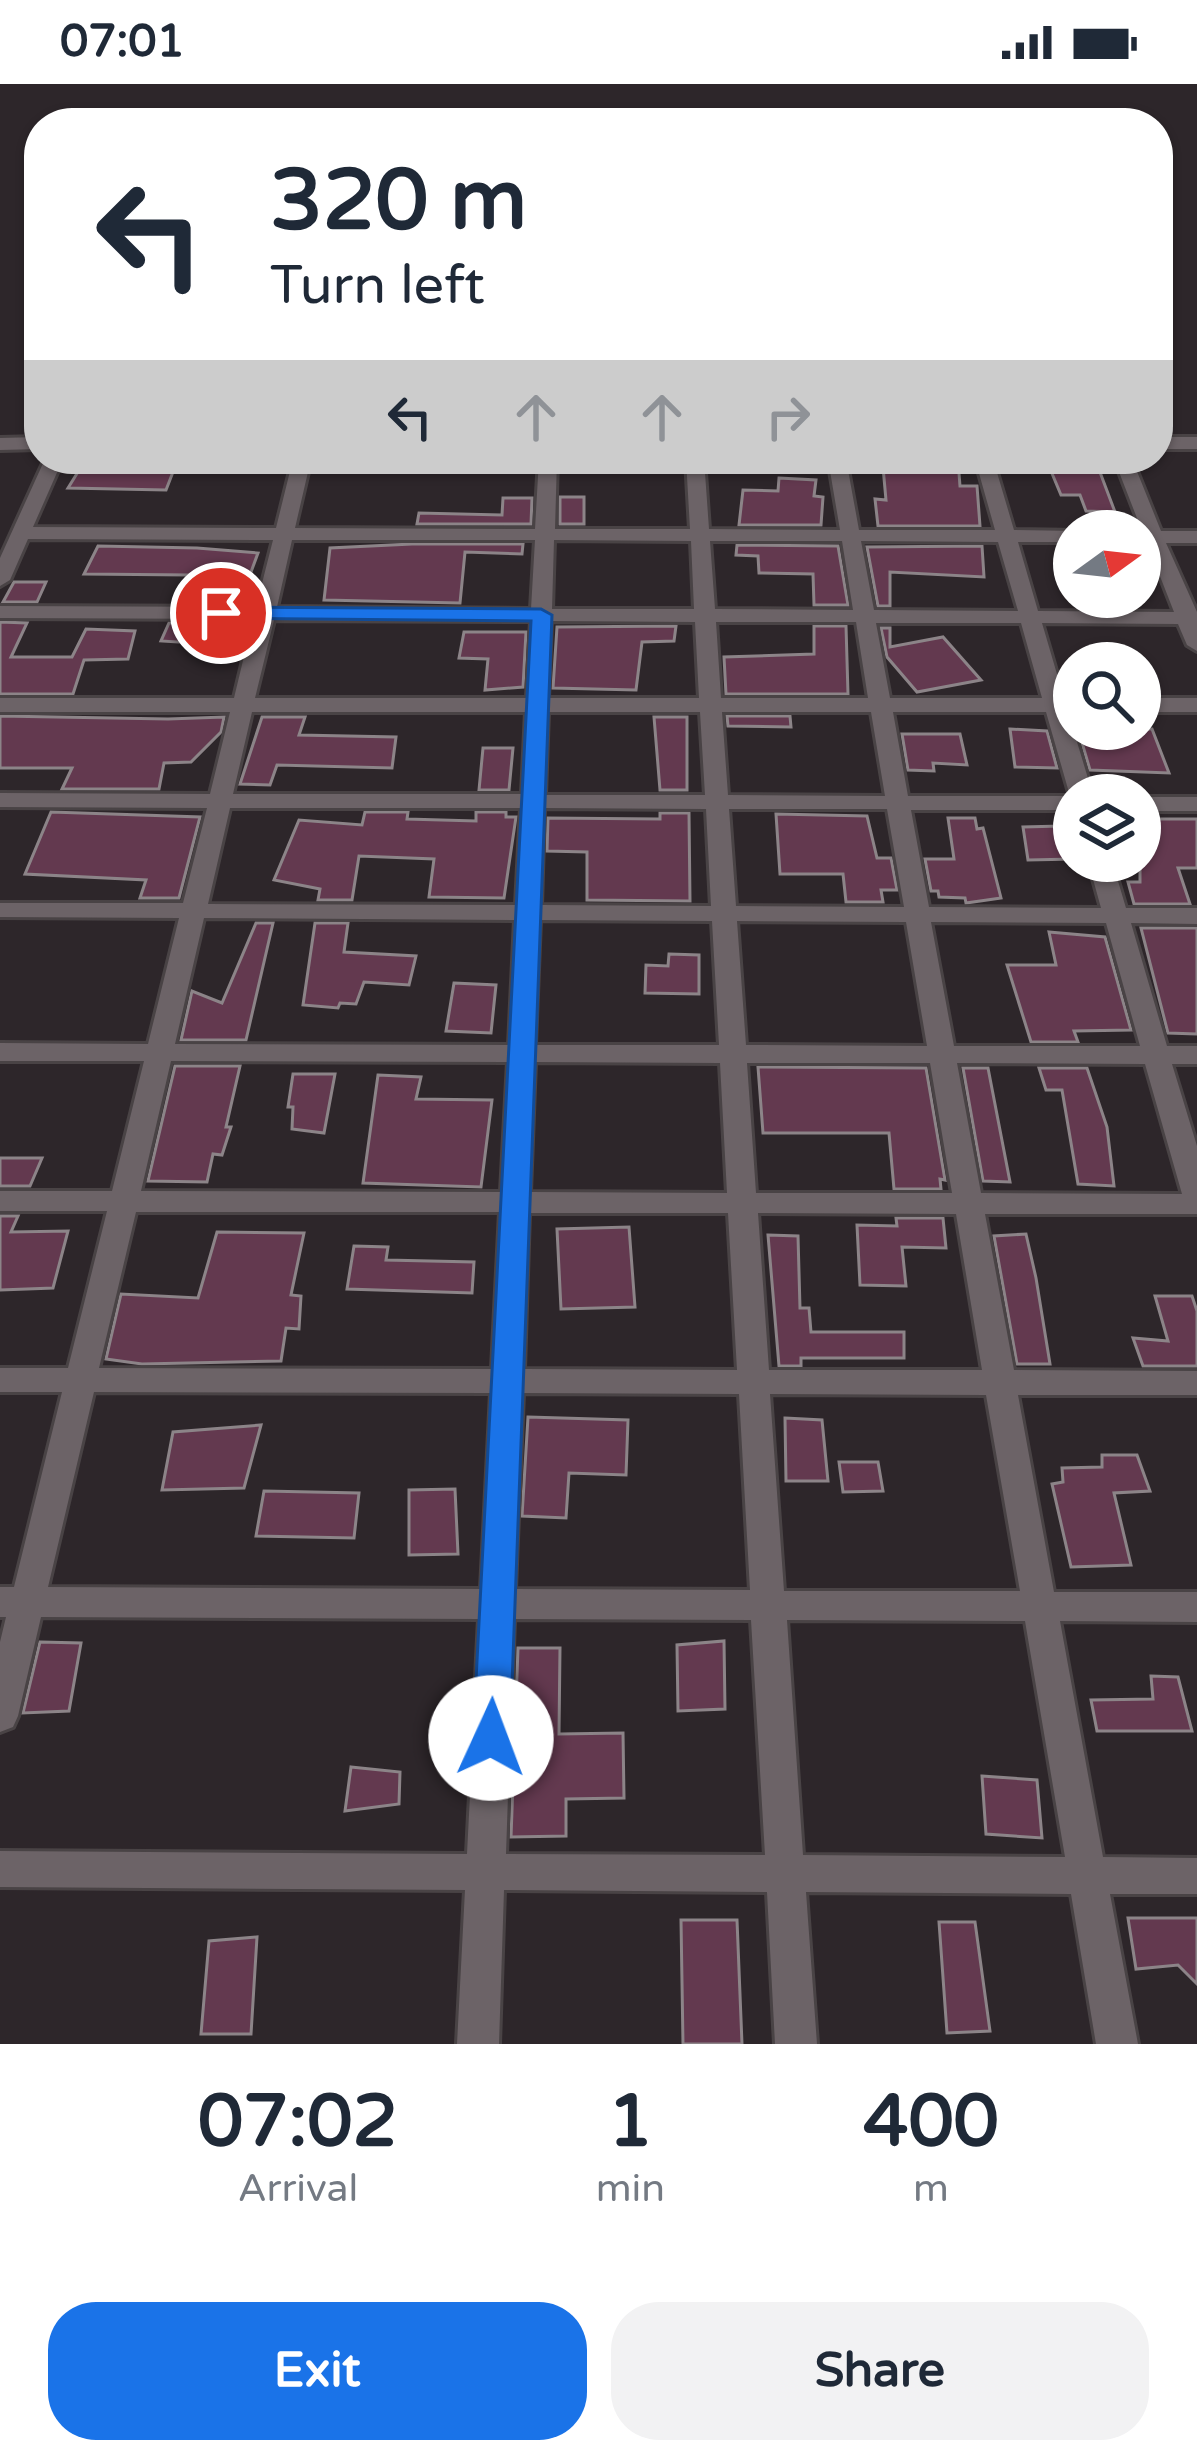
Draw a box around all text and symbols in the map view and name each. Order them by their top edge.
text: 07:01 [60,15,185,69]
text: 320 m [270,151,527,252]
icon: left [72,156,228,312]
text: Turn left [270,253,485,318]
icon: left [377,384,443,450]
icon: ahead [503,384,569,450]
icon: ahead [629,384,695,450]
icon: right [755,384,821,450]
north arrow [1053,510,1161,618]
map controls [1053,510,1161,882]
pin [170,562,272,664]
icon: arrive [188,580,254,646]
button: search [1053,642,1161,750]
button: layers [1053,774,1161,882]
position arrow [428,1675,554,1801]
text: 07:02 [198,2079,398,2166]
text: 1 [608,2079,653,2166]
text: 400 [863,2079,999,2166]
text: Arrival [238,2165,358,2212]
text: min [596,2165,665,2212]
text: m [913,2165,949,2212]
button: Exit [48,2302,587,2440]
button: Share [611,2302,1149,2440]

